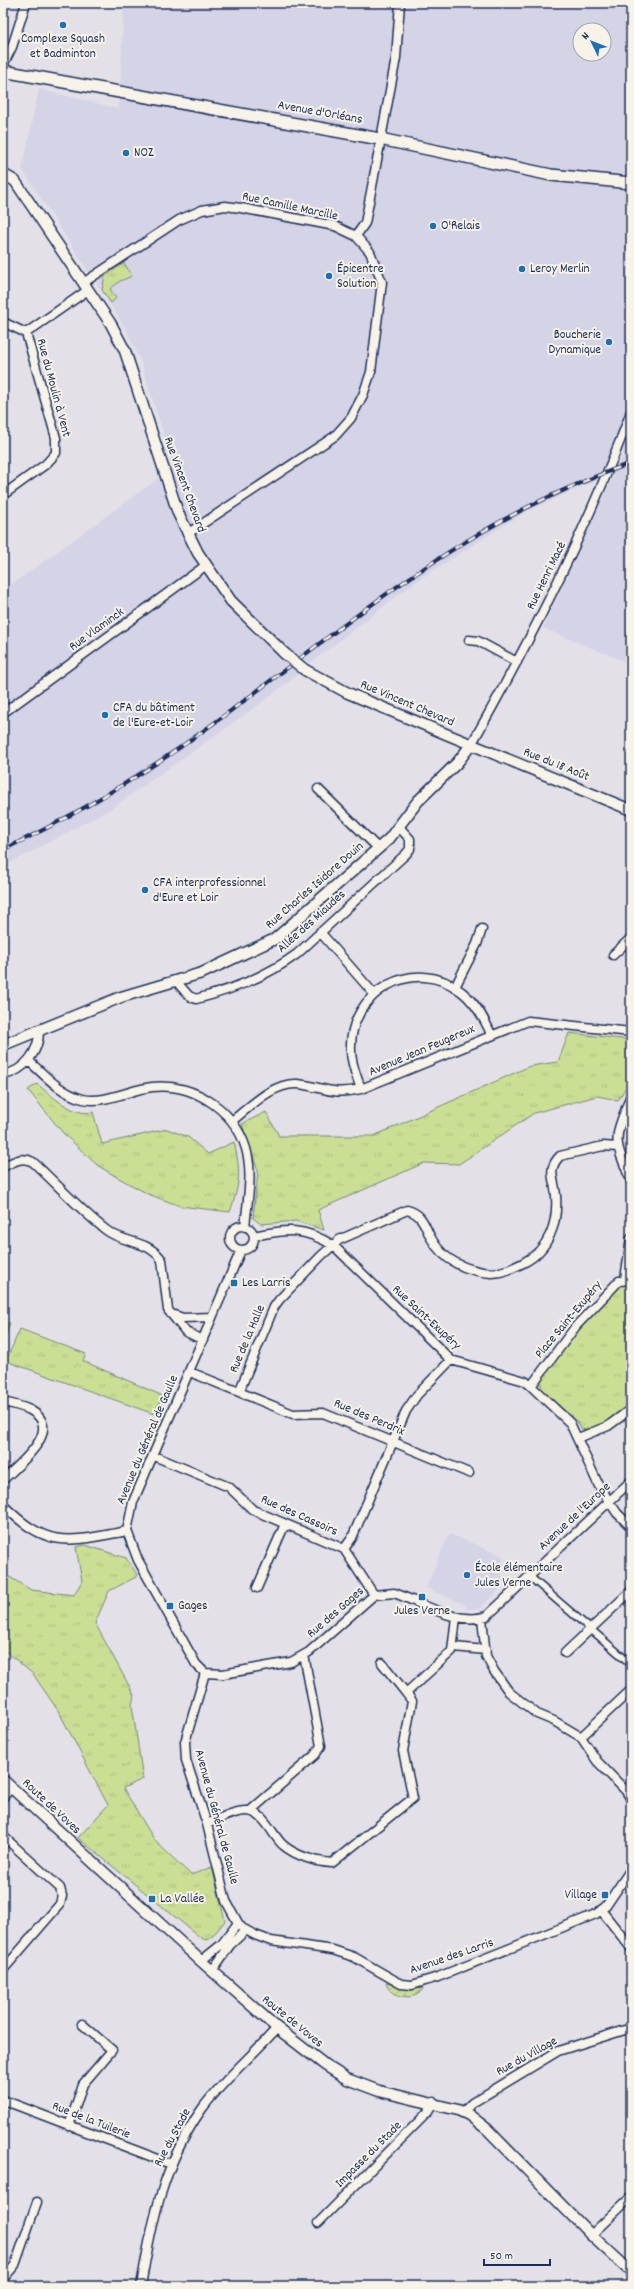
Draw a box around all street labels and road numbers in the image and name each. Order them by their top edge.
street label: Avenue d'Orléans [276,96,364,130]
street label: Rue Camille Marcille [240,188,340,226]
street label: Rue du Moulin à Vent [31,337,75,439]
street label: Rue Vincent Chevard [158,435,210,535]
street label: Rue Henri Macé [522,538,572,613]
street label: Rue Vlaminck [66,604,128,656]
street label: Rue Vincent Chevard [357,676,457,732]
street label: Rue du 18 Août [520,743,592,787]
street label: Rue Charles Isidore Douin [262,838,368,934]
street label: Allée des Miaudes [273,886,351,958]
street label: Avenue Jean Feugereux [366,1020,478,1082]
street label: Place Saint-Exupéry [531,1276,608,1363]
street label: Rue Saint-Exupéry [387,1281,465,1355]
street label: Rue de la Halle [225,1302,271,1376]
street label: Avenue du Général de Gaulle [112,1372,184,1508]
street label: Rue des Perdrix [331,1395,408,1442]
street label: Avenue de l'Europe [535,1478,616,1556]
street label: Rue des Cassoirs [257,1490,341,1542]
street label: Rue des Gages [303,1583,369,1643]
street label: Avenue du Général de Gaulle [189,1747,243,1887]
street label: Route de Voves [17,1775,85,1839]
street label: Avenue des Larris [407,1934,497,1980]
street label: Route de Voves [257,1991,327,2053]
street label: Rue du Village [493,2032,561,2082]
street label: Rue de la Tuilerie [49,2097,133,2145]
street label: Rue du Stade [150,2105,196,2171]
street label: Impasse du Stade [331,2117,407,2193]

